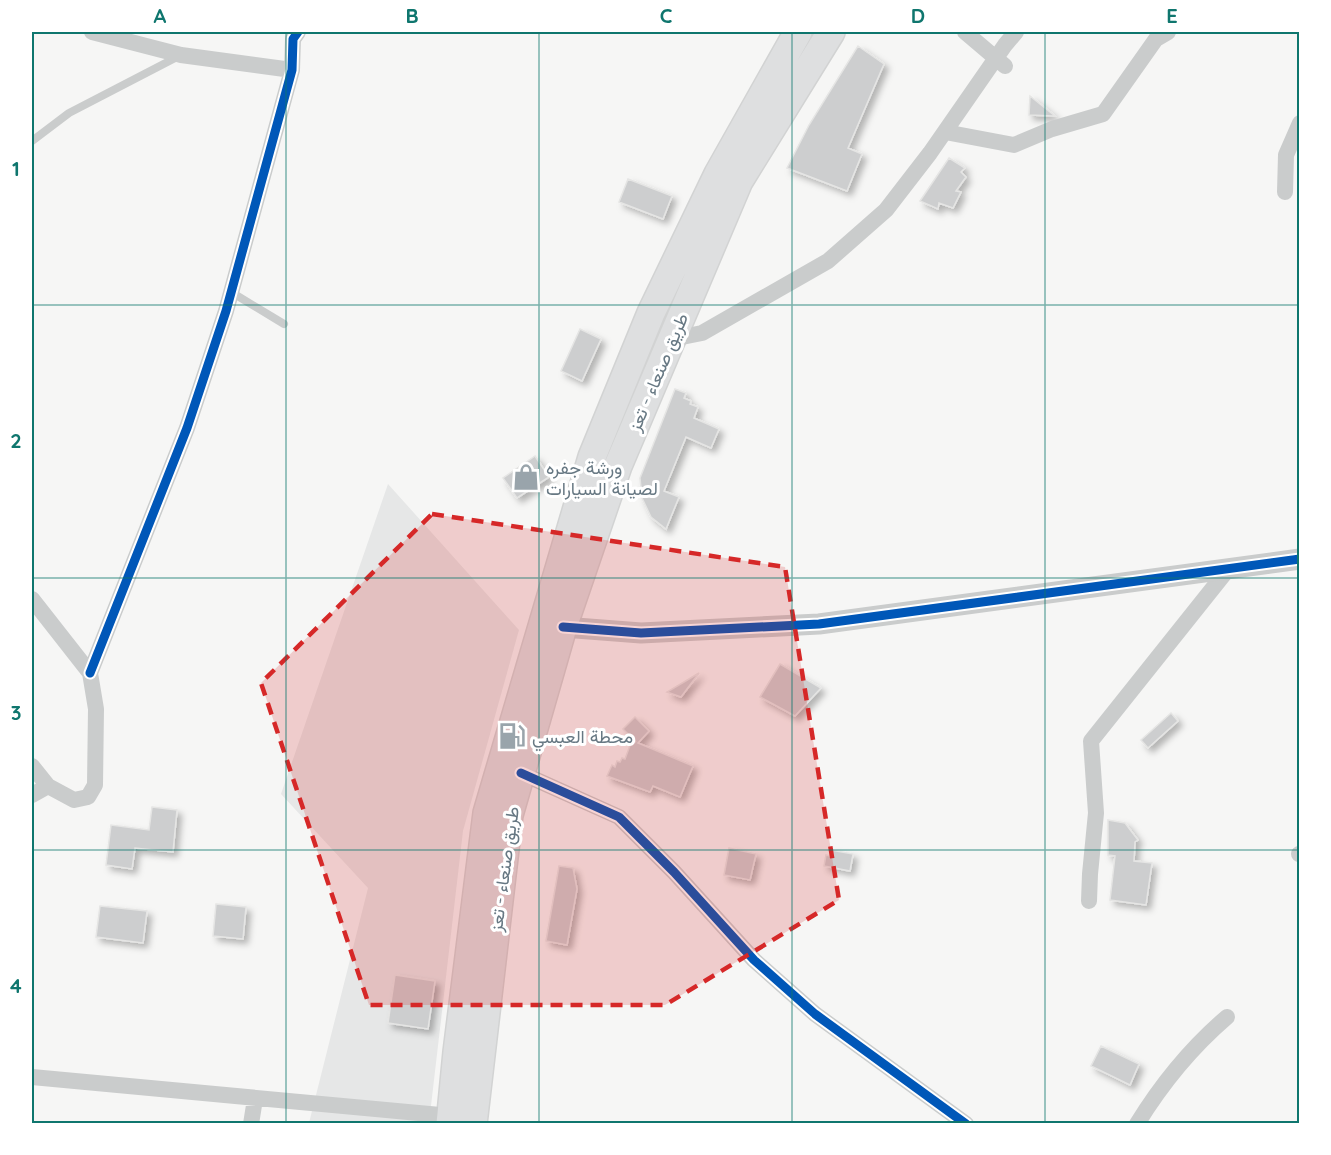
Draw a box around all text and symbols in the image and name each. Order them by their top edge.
text: A [154,3,167,28]
text: B [405,3,419,28]
text: C [660,3,673,28]
text: D [911,3,925,28]
text: E [1166,3,1178,28]
text: 1 [12,156,20,181]
street label: طريق صنعاء - تعز [622,309,693,435]
text: 2 [10,428,22,453]
place label: ورشة جفره لصيانة السيارات [546,456,658,500]
shop icon: ورشة جفره لصيانة السيارات [511,462,541,492]
text: 3 [11,700,21,725]
fuel station icon: محطة العبسي [497,721,527,751]
place label: محطة العبسي [532,725,633,752]
street label: طريق صنعاء - تعز [484,805,524,934]
text: 4 [10,973,22,998]

